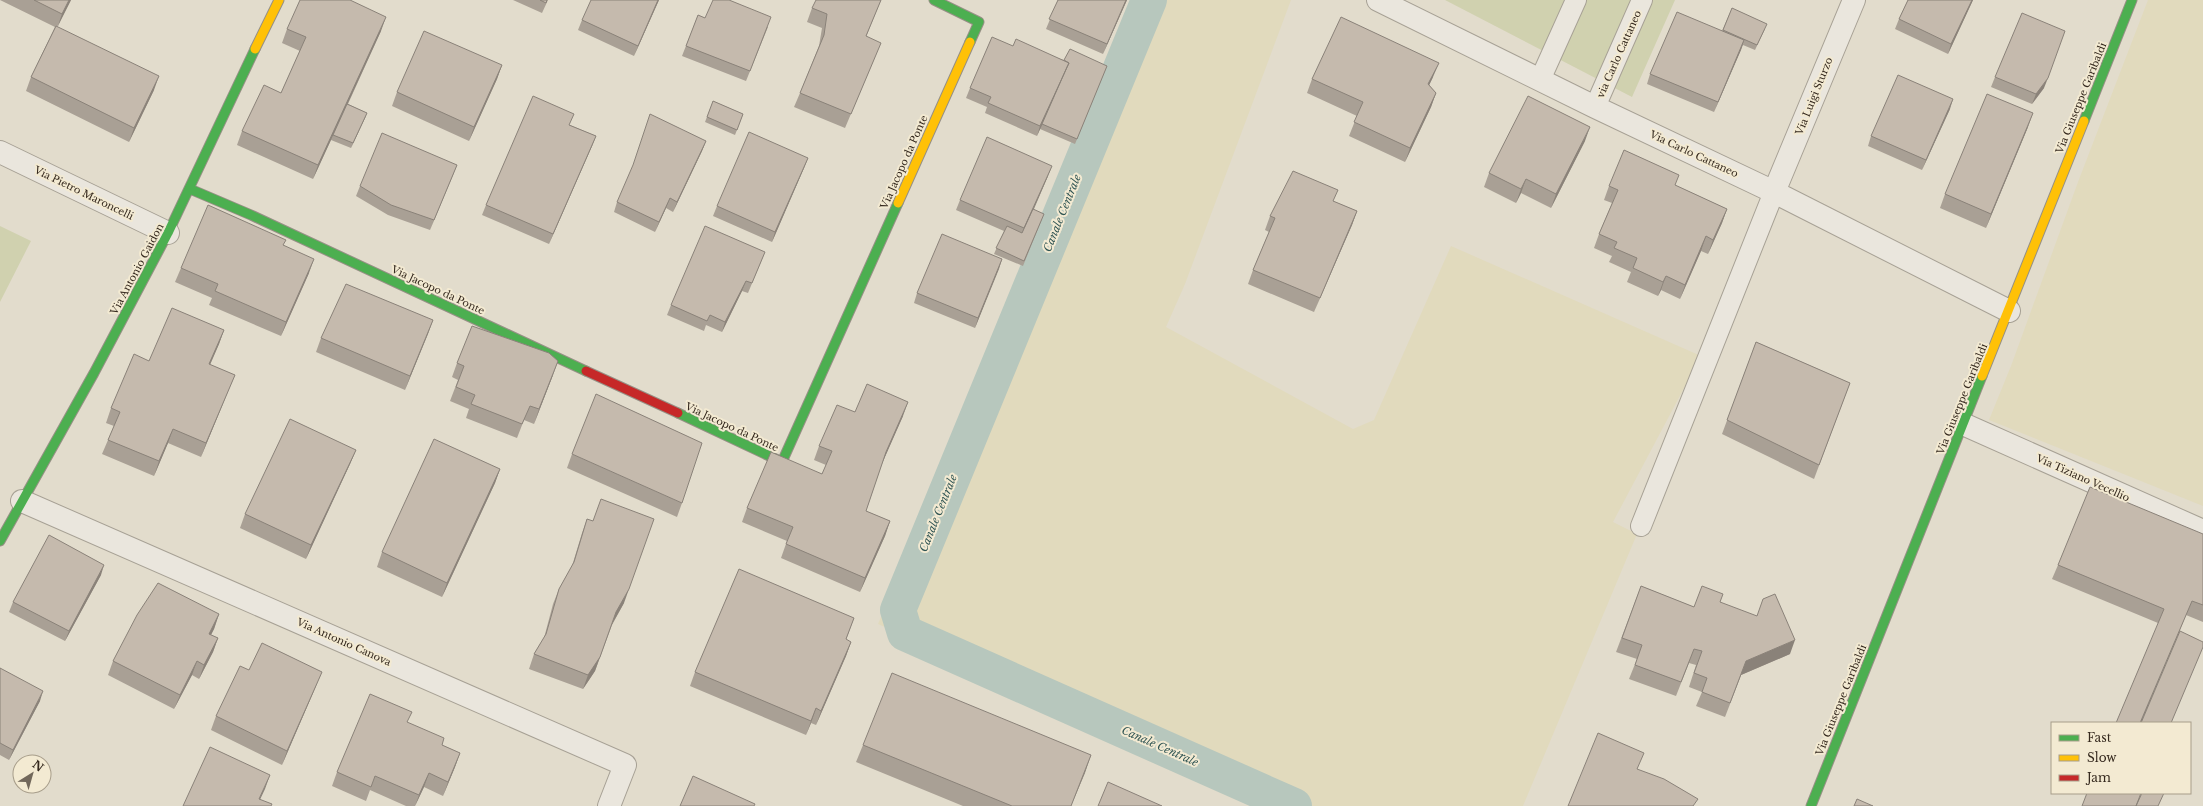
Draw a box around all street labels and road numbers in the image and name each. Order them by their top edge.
street label: via Carlo Cattaneo [1594,8,1644,100]
street label: Via Giuseppe Garibaldi [2052,40,2109,156]
street label: Via Luigi Sturzo [1792,55,1836,138]
street label: Via Jacopo da Ponte [877,113,931,212]
street label: Via Carlo Cattaneo [1647,127,1741,180]
street label: Via Pietro Maroncelli [31,163,136,223]
street label: Via Antonio Gaidon [107,221,167,318]
street label: Via Jacopo da Ponte [388,262,487,317]
street label: Via Giuseppe Garibaldi [1933,341,1990,457]
street label: Via Jacopo da Ponte [682,399,781,454]
street label: Via Tiziano Vecellio [2033,451,2132,505]
street label: Via Antonio Canova [294,615,394,669]
street label: Via Giuseppe Garibaldi [1812,642,1869,758]

